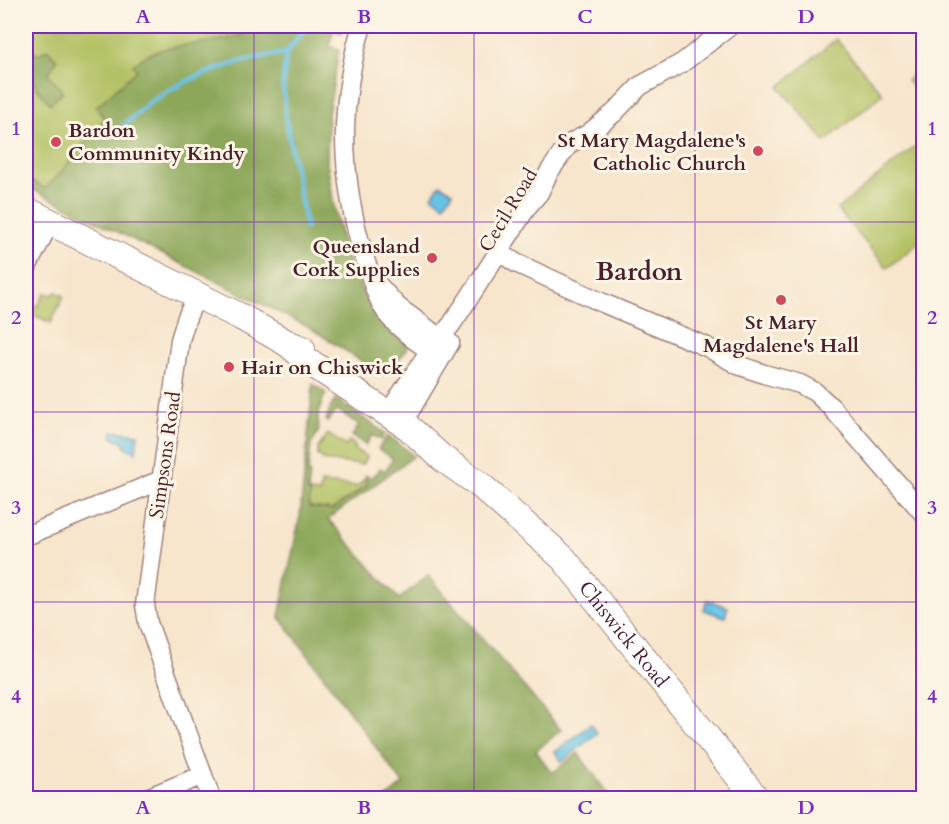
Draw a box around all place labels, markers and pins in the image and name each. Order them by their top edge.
place label: Bardon Community Kindy [68,117,246,167]
place label: St Mary Magdalene's Catholic Church [558,127,747,177]
marker: Bardon Community Kindy [49,135,63,149]
marker: St Mary Magdalene's Catholic Church [751,144,765,158]
place label: Queensland Cork Supplies [293,233,421,283]
marker: Queensland Cork Supplies [425,251,439,265]
marker: St Mary Magdalene's Hall [774,293,788,307]
place label: St Mary Magdalene's Hall [703,309,859,359]
place label: Hair on Chiswick [241,354,404,381]
marker: Hair on Chiswick [222,360,236,374]

